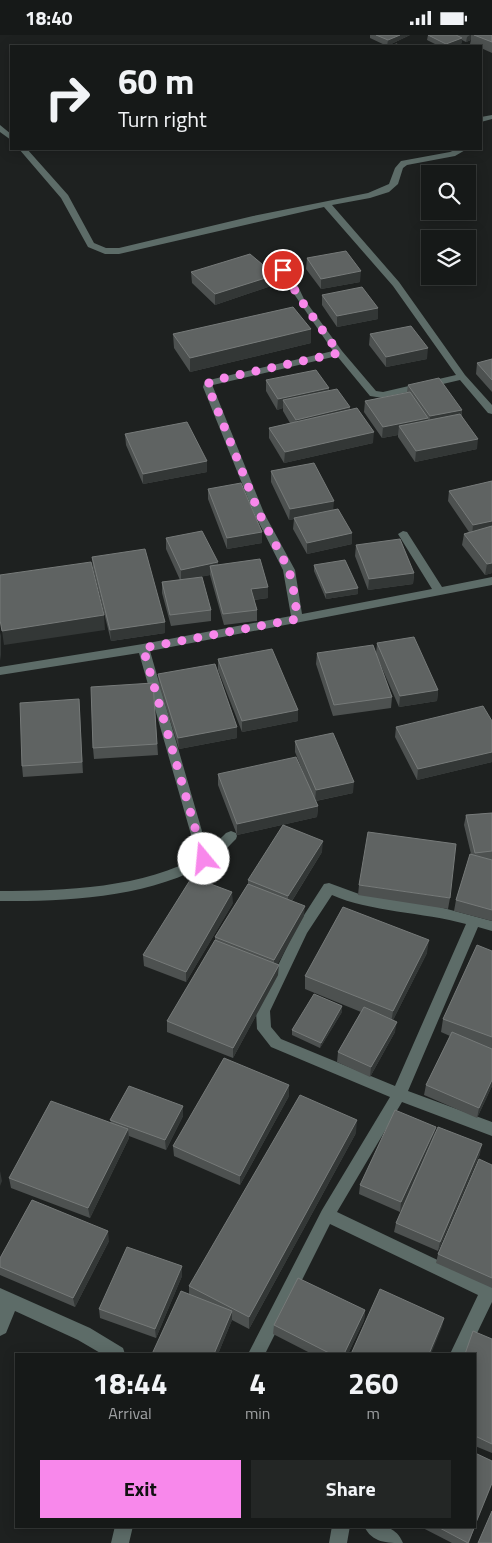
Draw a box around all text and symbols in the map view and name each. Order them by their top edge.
text: 18:40 [25,3,72,32]
text: 60 m [118,54,194,108]
icon: right [35,65,100,130]
text: Turn right [118,102,207,136]
map controls [421,165,476,285]
button: search [421,165,476,220]
button: layers [421,230,476,285]
pin [262,249,304,291]
icon: arrive [269,256,297,284]
position arrow [177,832,229,884]
text: 18:44 [93,1360,167,1406]
text: 4 [249,1360,266,1406]
text: 260 [348,1360,398,1406]
text: Arrival [108,1401,152,1425]
text: min [245,1401,270,1425]
text: m [367,1401,380,1425]
button: Exit [40,1460,241,1518]
button: Share [251,1460,451,1518]

